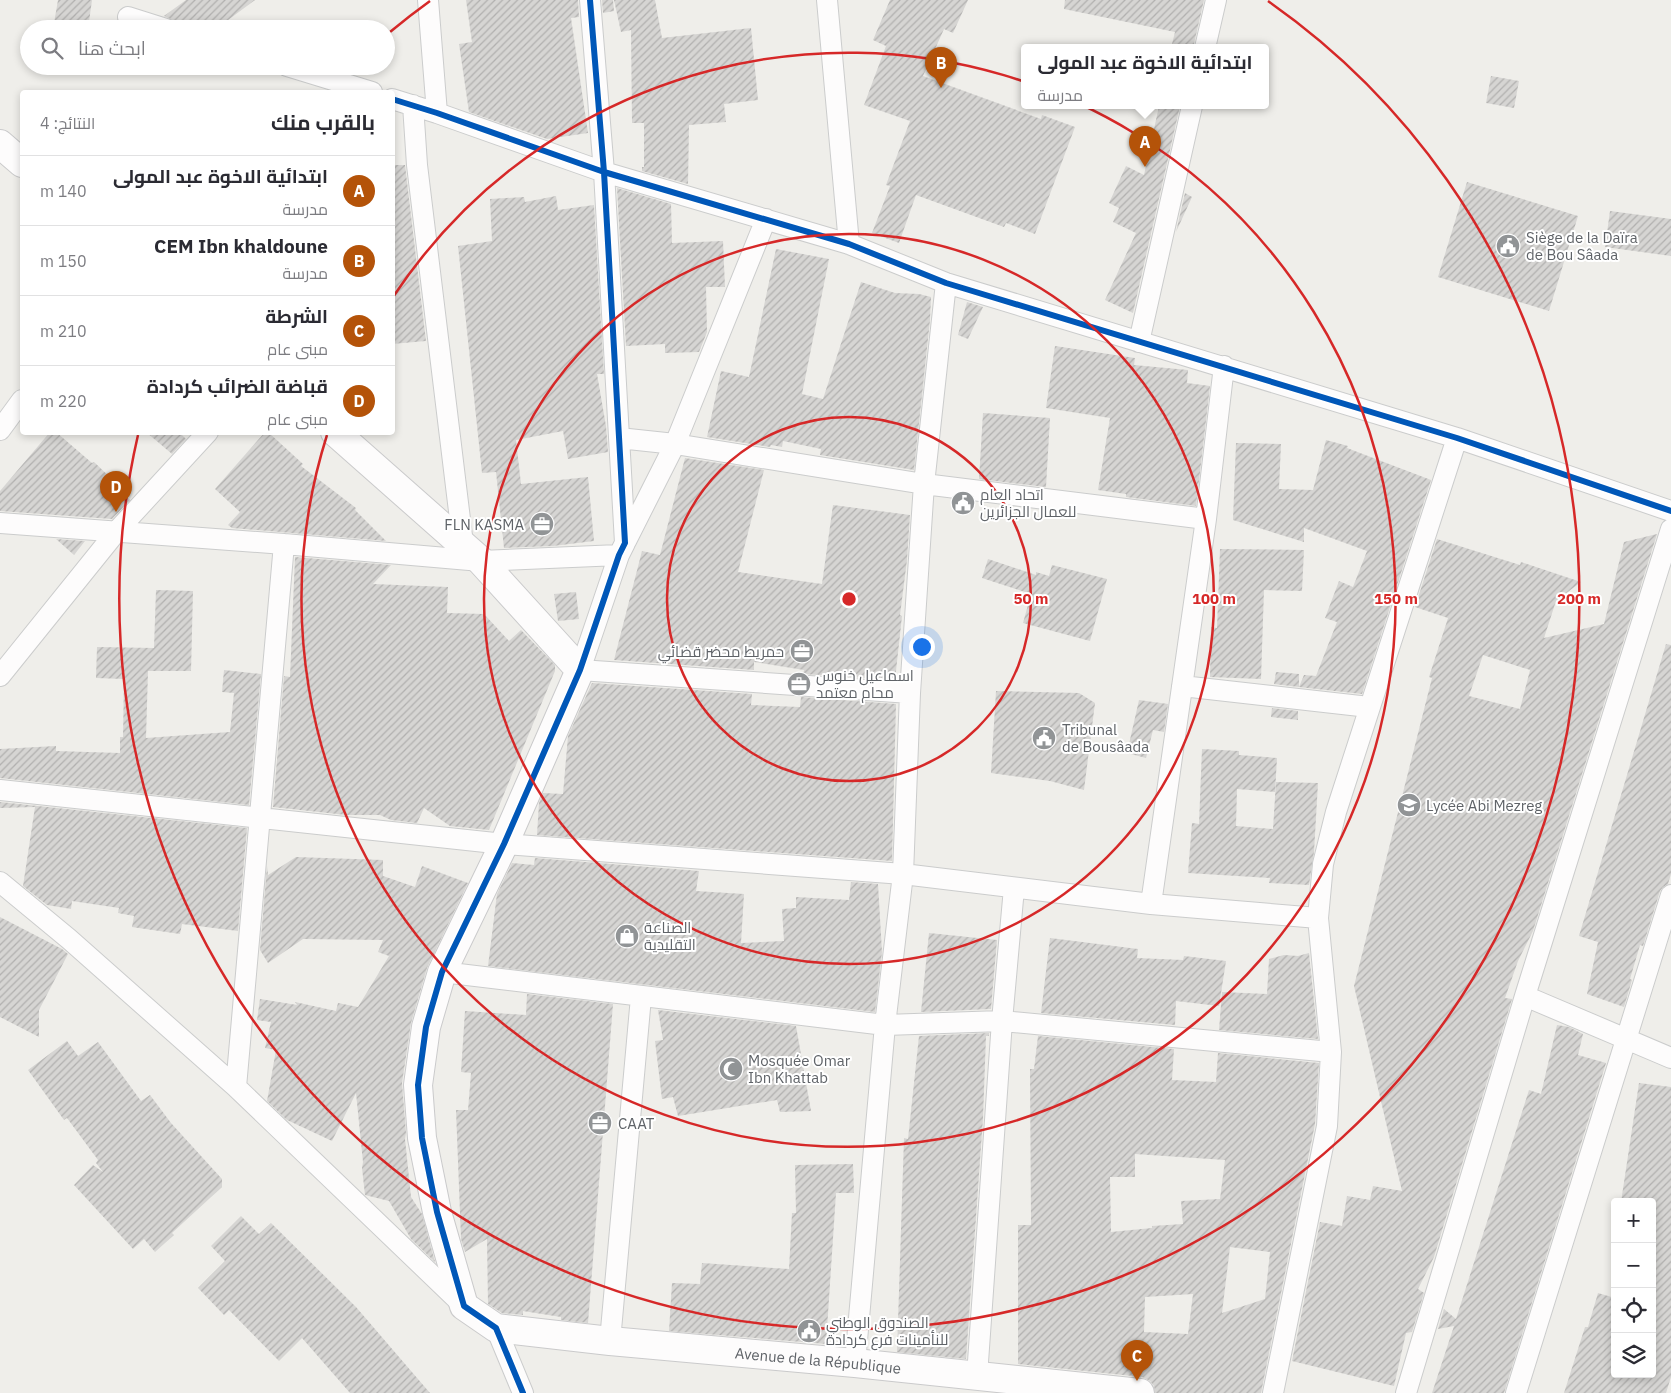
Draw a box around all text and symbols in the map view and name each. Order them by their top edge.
search box [20,20,395,75]
icon: search [38,34,66,62]
text: ابحث هنا [78,36,146,60]
popup [1021,44,1269,109]
pin: B [925,47,957,88]
text: ابتدائية الاخوة عبد المولى [1037,50,1253,74]
text: مدرسة [1037,85,1083,105]
text: بالقرب منك [271,108,375,136]
text: النتائج: 4 [40,113,95,133]
pin: A [1129,126,1161,167]
text: ابتدائية الاخوة عبد المولى [113,164,328,188]
text: 140 m [40,181,87,201]
text: A [354,181,364,201]
text: مدرسة [282,199,328,219]
place label: Siège de la Daïra de Bou Sâada [1526,228,1638,264]
public building icon: Siège de la Daïra de Bou Sâada [1495,233,1521,259]
text: CEM Ibn khaldoune [154,234,328,258]
text: 150 m [40,251,87,271]
text: B [354,251,364,271]
text: مدرسة [282,263,328,283]
text: الشرطة [265,304,328,328]
text: 210 m [40,321,87,341]
text: C [354,321,364,341]
text: مبنى عام [267,339,328,359]
text: قباضة الضرائب كردادة [147,374,328,398]
text: 220 m [40,391,87,411]
text: D [353,391,365,411]
text: مبنى عام [267,409,328,429]
pin: D [100,471,132,512]
place label: اتحاد العام للعمال الجزائرين [980,485,1076,522]
public building icon: اتحاد العام للعمال الجزائرين [950,490,976,516]
office icon: FLN KASMA [529,511,555,537]
place label: FLN KASMA [444,515,524,534]
text: 50 m [1014,589,1048,608]
text: 100 m [1192,589,1236,608]
text: 150 m [1374,589,1418,608]
text: 200 m [1557,589,1601,608]
centre of rings [840,590,858,608]
your location [909,634,935,660]
office icon: حمريط محضر قضائي [789,638,815,664]
place label: حمريط محضر قضائي [658,642,784,664]
place label: اسماعيل خنوس محام معتمد [816,666,914,703]
office icon: اسماعيل خنوس محام معتمد [786,671,812,697]
place label: Tribunal de Bousâada [1062,720,1149,756]
public building icon: Tribunal de Bousâada [1031,725,1057,751]
school or university icon: Lycée Abi Mezreg [1396,792,1422,818]
place label: Lycée Abi Mezreg [1426,796,1542,815]
place label: الصناعة التقليدية [644,918,696,954]
shop icon: الصناعة التقليدية [614,923,640,949]
place label: Mosquée Omar Ibn Khattab [748,1051,851,1087]
mosque icon: Mosquée Omar Ibn Khattab [718,1056,744,1082]
office icon: CAAT [587,1110,613,1136]
place label: CAAT [618,1114,655,1133]
map controls [1611,1198,1656,1378]
button: + [1611,1198,1656,1243]
button: − [1611,1243,1656,1288]
button: locate [1611,1288,1656,1333]
place label: الصندوق الوطني للنأمينات فرع كردادة [826,1313,948,1351]
public building icon: الصندوق الوطني للنأمينات فرع كردادة [796,1318,822,1344]
button: layers [1611,1333,1656,1378]
pin: C [1121,1340,1153,1381]
street label: Avenue de la République [734,1343,902,1377]

